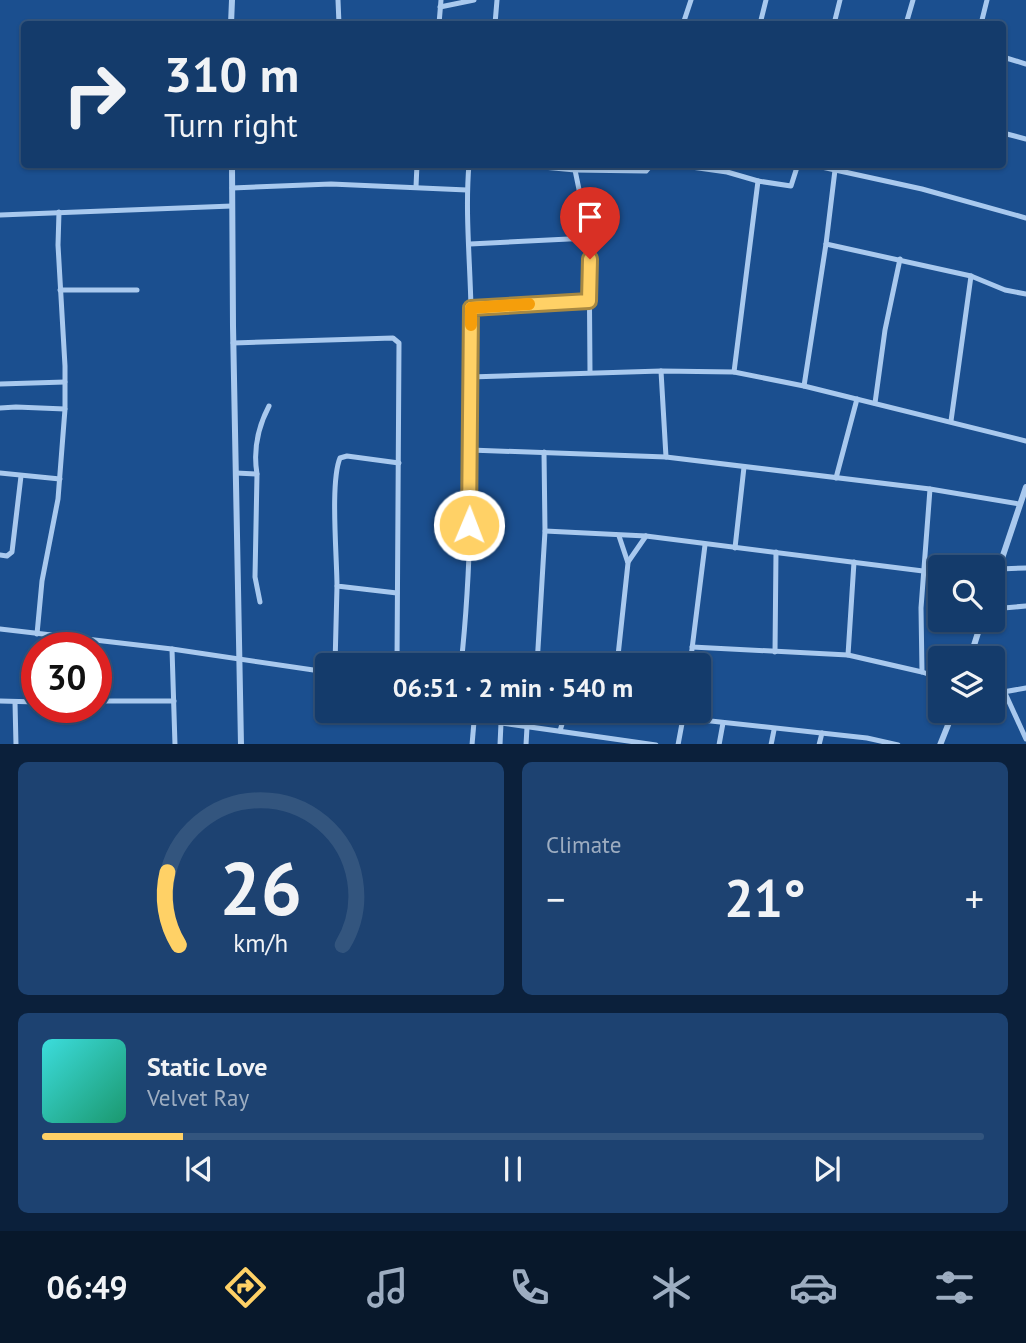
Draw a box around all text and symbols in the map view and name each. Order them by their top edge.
text: 310 m [164,42,299,106]
icon: right [49,49,140,140]
text: Turn right [164,104,298,146]
pin [560,187,620,259]
icon: arrive [571,198,609,236]
position arrow [432,488,506,562]
map controls [928,555,1005,723]
button: search [928,555,1005,632]
speed limit sign: 30 [21,632,112,723]
button: layers [928,646,1005,723]
text: 06:51 · 2 min · 540 m [393,671,633,704]
text: Climate [546,830,621,859]
text: 26 [220,841,302,935]
text: 21° [724,864,806,931]
text: − [546,874,565,923]
text: + [965,874,984,923]
text: km/h [234,926,288,958]
text: Static Love [147,1050,268,1083]
text: Velvet Ray [147,1083,249,1112]
icon: previous [180,1150,218,1188]
icon: pause [494,1150,532,1188]
icon: next [808,1150,846,1188]
icon: directions [221,1263,270,1312]
icon: music [363,1263,412,1312]
icon: phone [505,1263,554,1312]
icon: climate [647,1263,696,1312]
icon: car [789,1263,838,1312]
icon: filters [930,1263,979,1312]
text: 06:49 [46,1266,128,1308]

